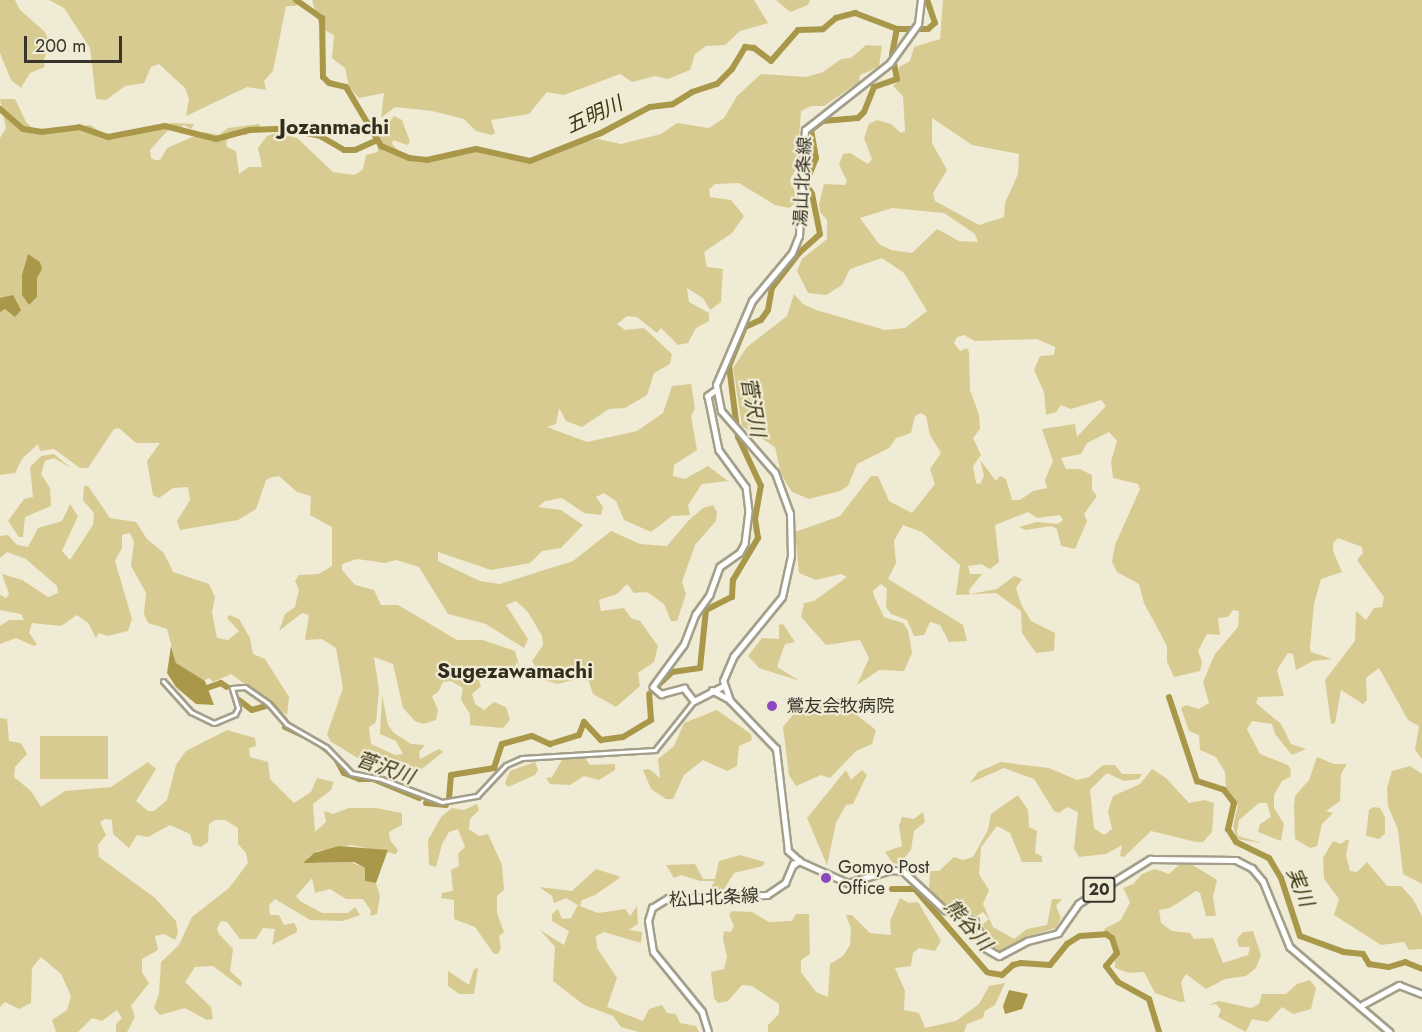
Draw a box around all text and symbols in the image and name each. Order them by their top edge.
scale bar [27,24,124,62]
text: 200 m [35,33,86,59]
water label: 五明川 [562,91,626,139]
district label: Jozanmachi [279,114,389,140]
street label: 湯山北条線 [790,136,816,228]
water label: 菅沢川 [736,375,770,439]
district label: Sugezawamachi [437,658,593,684]
place label: 鶯友会牧病院 [786,695,894,717]
marker: 鶯友会牧病院 [763,697,781,715]
water label: 菅沢川 [353,747,417,789]
place label: Gomyo Post Office [838,857,929,900]
water label: 実川 [1281,864,1319,910]
marker: Gomyo Post Office [819,871,833,885]
road number: 20 [1081,877,1117,903]
street label: 松山北条線 [668,885,760,911]
water label: 熊谷川 [939,894,997,956]

